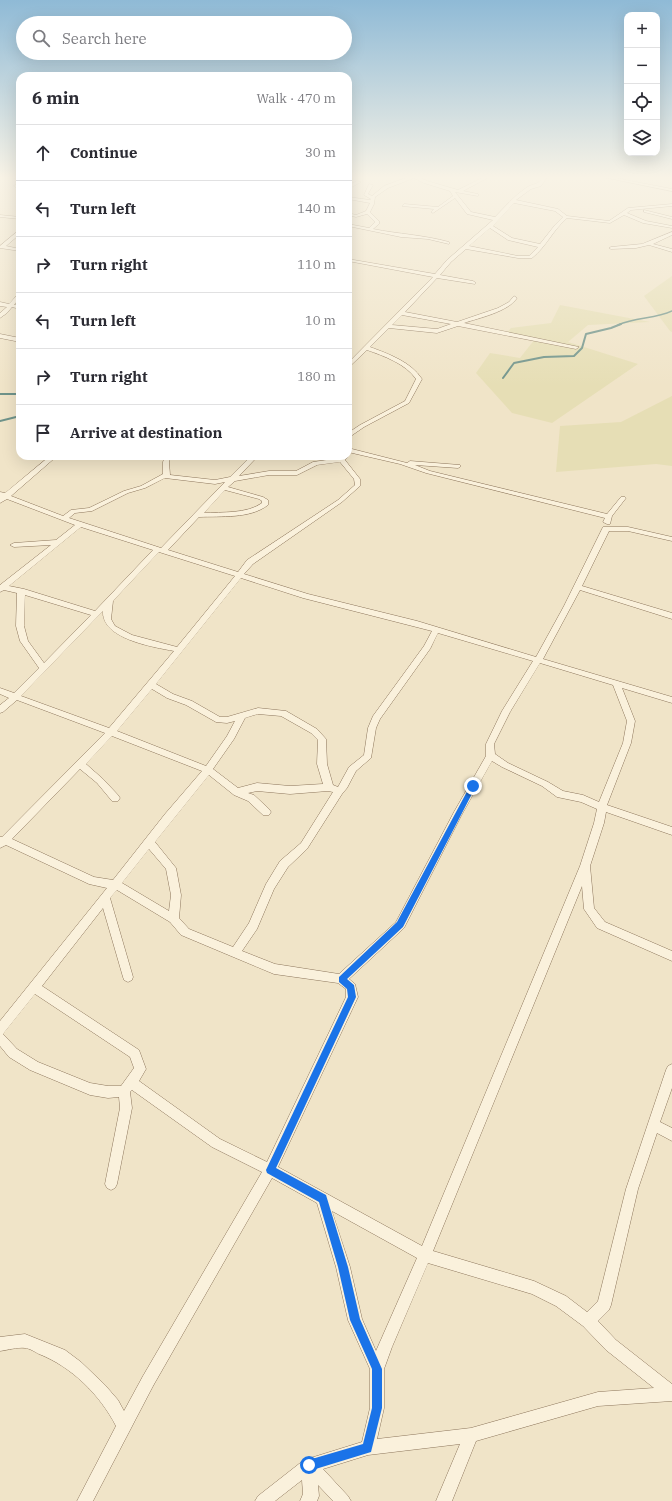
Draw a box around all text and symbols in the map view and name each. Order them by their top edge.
map controls [624,12,660,156]
button: + [624,12,660,48]
search box [16,16,352,60]
icon: search [30,27,52,49]
text: Search here [62,29,147,48]
button: − [624,48,660,84]
button: locate [624,84,660,120]
text: 6 min [32,87,80,109]
text: Walk · 470 m [257,90,336,107]
button: layers [624,120,660,156]
icon: ahead [32,142,54,164]
text: Continue [70,143,137,162]
text: 30 m [305,144,336,161]
icon: left [32,198,54,220]
text: Turn left [70,199,136,218]
text: 140 m [297,200,336,217]
icon: right [32,254,54,276]
text: Turn right [70,255,148,274]
text: 110 m [297,256,336,273]
icon: left [32,310,54,332]
text: Turn left [70,311,136,330]
text: 10 m [305,312,336,329]
icon: right [32,366,54,388]
text: Turn right [70,367,148,386]
text: 180 m [297,368,336,385]
icon: arrive [32,422,54,444]
text: Arrive at destination [70,423,222,442]
route end [464,777,482,795]
route start [300,1456,318,1474]

